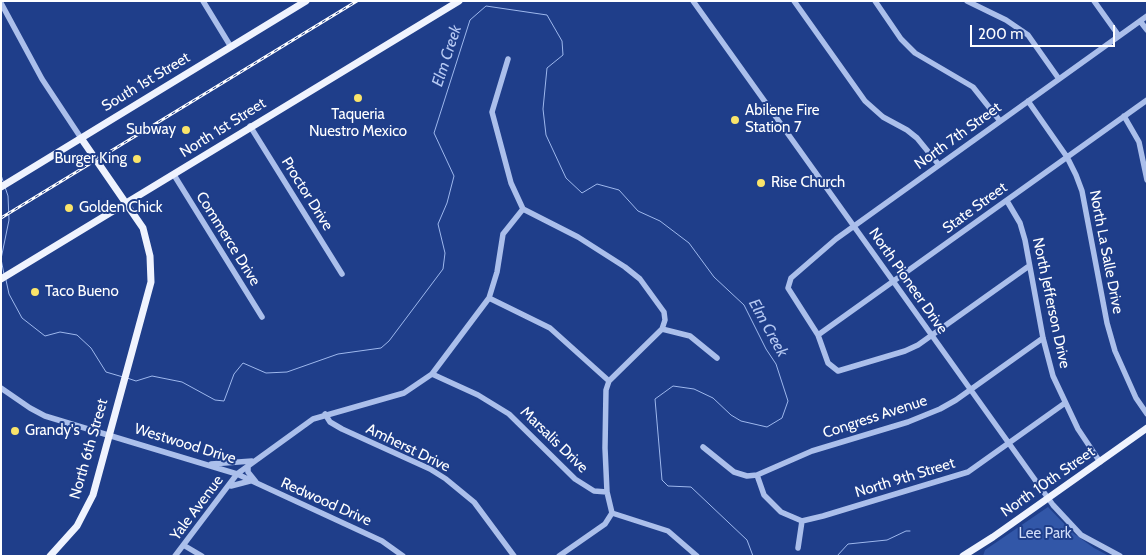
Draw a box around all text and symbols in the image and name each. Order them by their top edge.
scale bar [973,15,1118,47]
water label: Elm Creek [428,23,466,89]
text: 200 m [978,25,1023,43]
street label: South 1st Street [99,49,193,115]
marker: Taqueria Nuestro Mexico [352,92,364,104]
street label: North 1st Street [177,94,269,162]
street label: North 7th Street [911,99,1005,173]
place label: Abilene Fire Station 7 [745,102,819,137]
place label: Taqueria Nuestro Mexico [309,106,407,141]
marker: Abilene Fire Station 7 [729,114,741,126]
place label: Subway [126,121,176,139]
marker: Subway [180,124,192,136]
place label: Burger King [54,150,127,168]
marker: Burger King [131,153,143,165]
street label: Proctor Drive [277,154,337,234]
place label: Rise Church [771,174,845,192]
marker: Rise Church [755,177,767,189]
street label: State Street [939,179,1011,237]
street label: Commerce Drive [192,189,264,289]
street label: North La Salle Drive [1085,189,1127,315]
place label: Golden Chick [79,199,163,217]
marker: Golden Chick [63,202,75,214]
street label: North Pioneer Drive [865,225,951,337]
street label: North Jefferson Drive [1028,236,1074,370]
place label: Taco Bueno [45,283,119,301]
marker: Taco Bueno [29,286,41,298]
water label: Elm Creek [744,296,792,360]
street label: Congress Avenue [821,392,929,442]
street label: North 6th Street [66,397,112,501]
street label: Marsalis Drive [516,403,592,477]
street label: Westwood Drive [132,420,238,468]
street label: Amherst Drive [363,420,453,476]
place label: Grandy's [25,422,80,440]
marker: Grandy's [9,425,21,437]
street label: North 10th Street [998,443,1098,521]
street label: North 9th Street [853,454,957,502]
street label: Yale Avenue [167,472,227,544]
street label: Redwood Drive [278,474,374,530]
park label: Lee Park [1018,525,1072,543]

